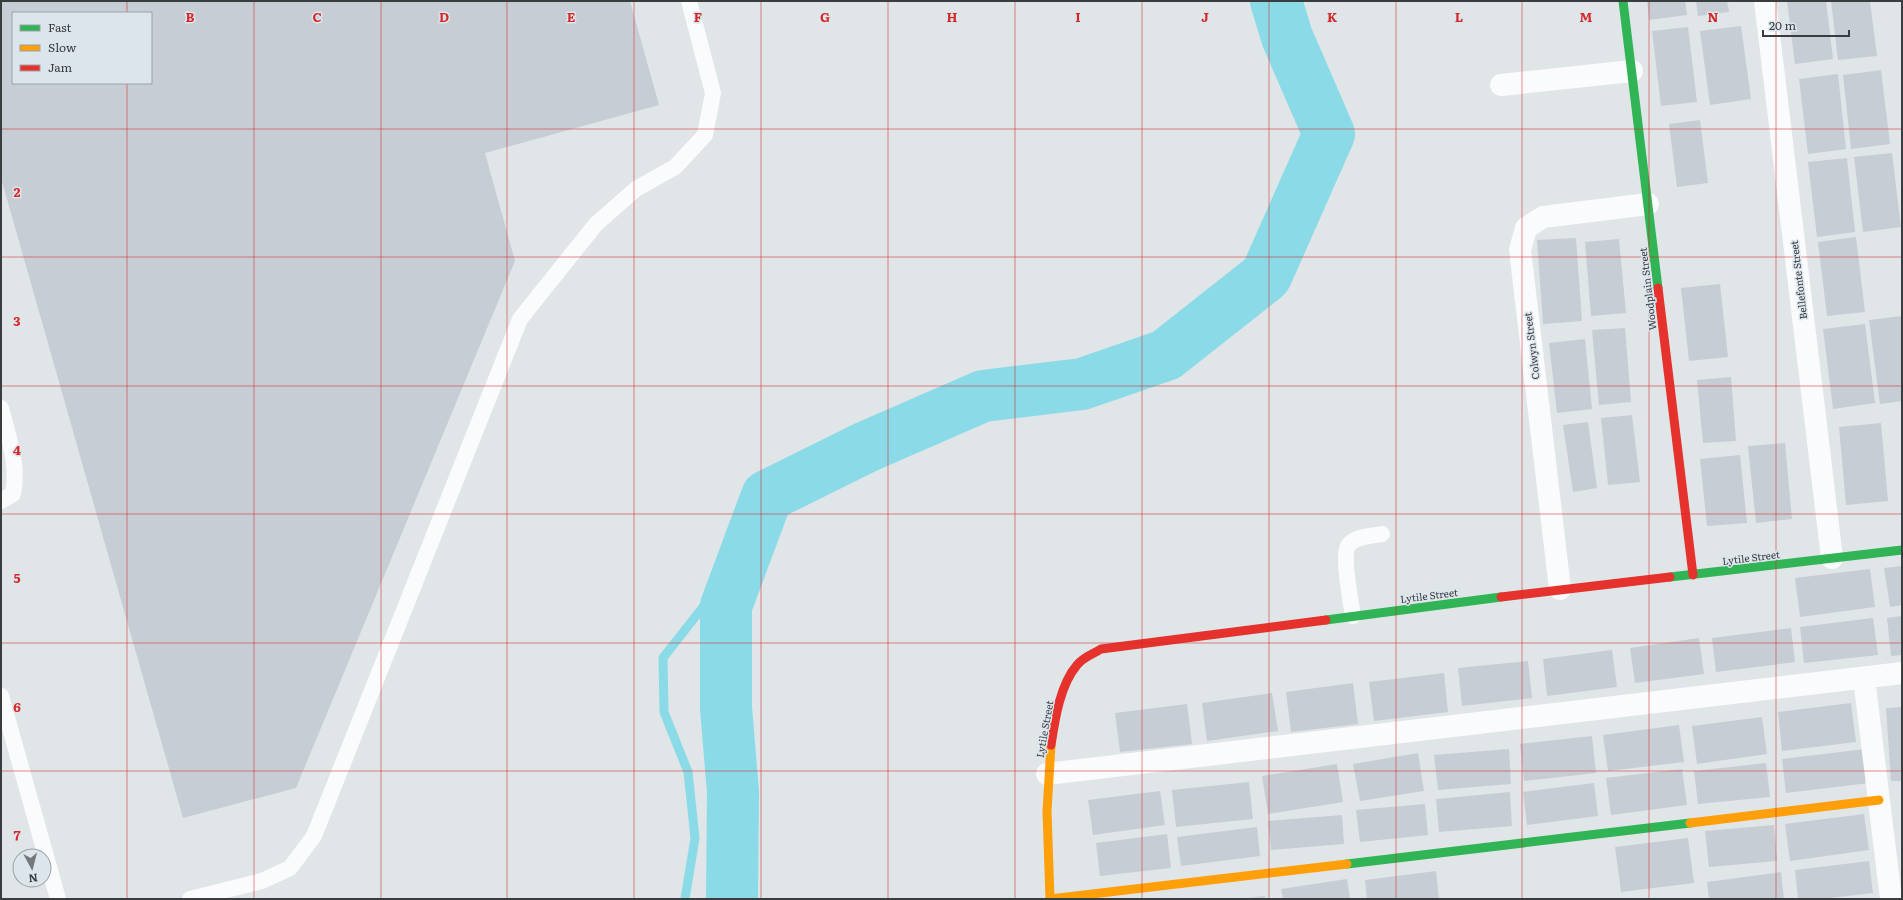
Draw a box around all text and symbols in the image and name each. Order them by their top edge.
text: B [186,7,195,26]
text: C [312,7,322,26]
text: D [439,7,449,26]
text: E [567,7,576,26]
text: F [694,7,702,26]
text: G [820,7,830,26]
text: H [947,7,958,26]
text: I [1075,7,1081,26]
text: J [1201,7,1209,26]
text: K [1327,7,1338,26]
text: L [1455,7,1463,26]
text: M [1580,7,1593,26]
text: N [1708,7,1719,26]
legend [12,12,152,84]
scale bar [1763,12,1849,38]
text: 20 m [1769,16,1796,34]
text: Fast [48,18,72,36]
text: Slow [48,38,77,56]
text: Jam [48,58,73,76]
text: 2 [14,182,21,201]
street label: Bellefonte Street [1786,240,1810,320]
street label: Woodplain Street [1634,247,1660,331]
text: 3 [13,311,21,330]
street label: Colwyn Street [1519,312,1543,380]
text: 4 [13,440,21,459]
street label: Lytile Street [1721,546,1781,568]
text: 5 [13,568,21,587]
street label: Lytile Street [1399,584,1459,606]
text: 6 [13,697,21,716]
street label: Lytile Street [1032,699,1056,759]
text: 7 [13,825,21,844]
north arrow [12,848,52,888]
text: N [28,870,39,887]

